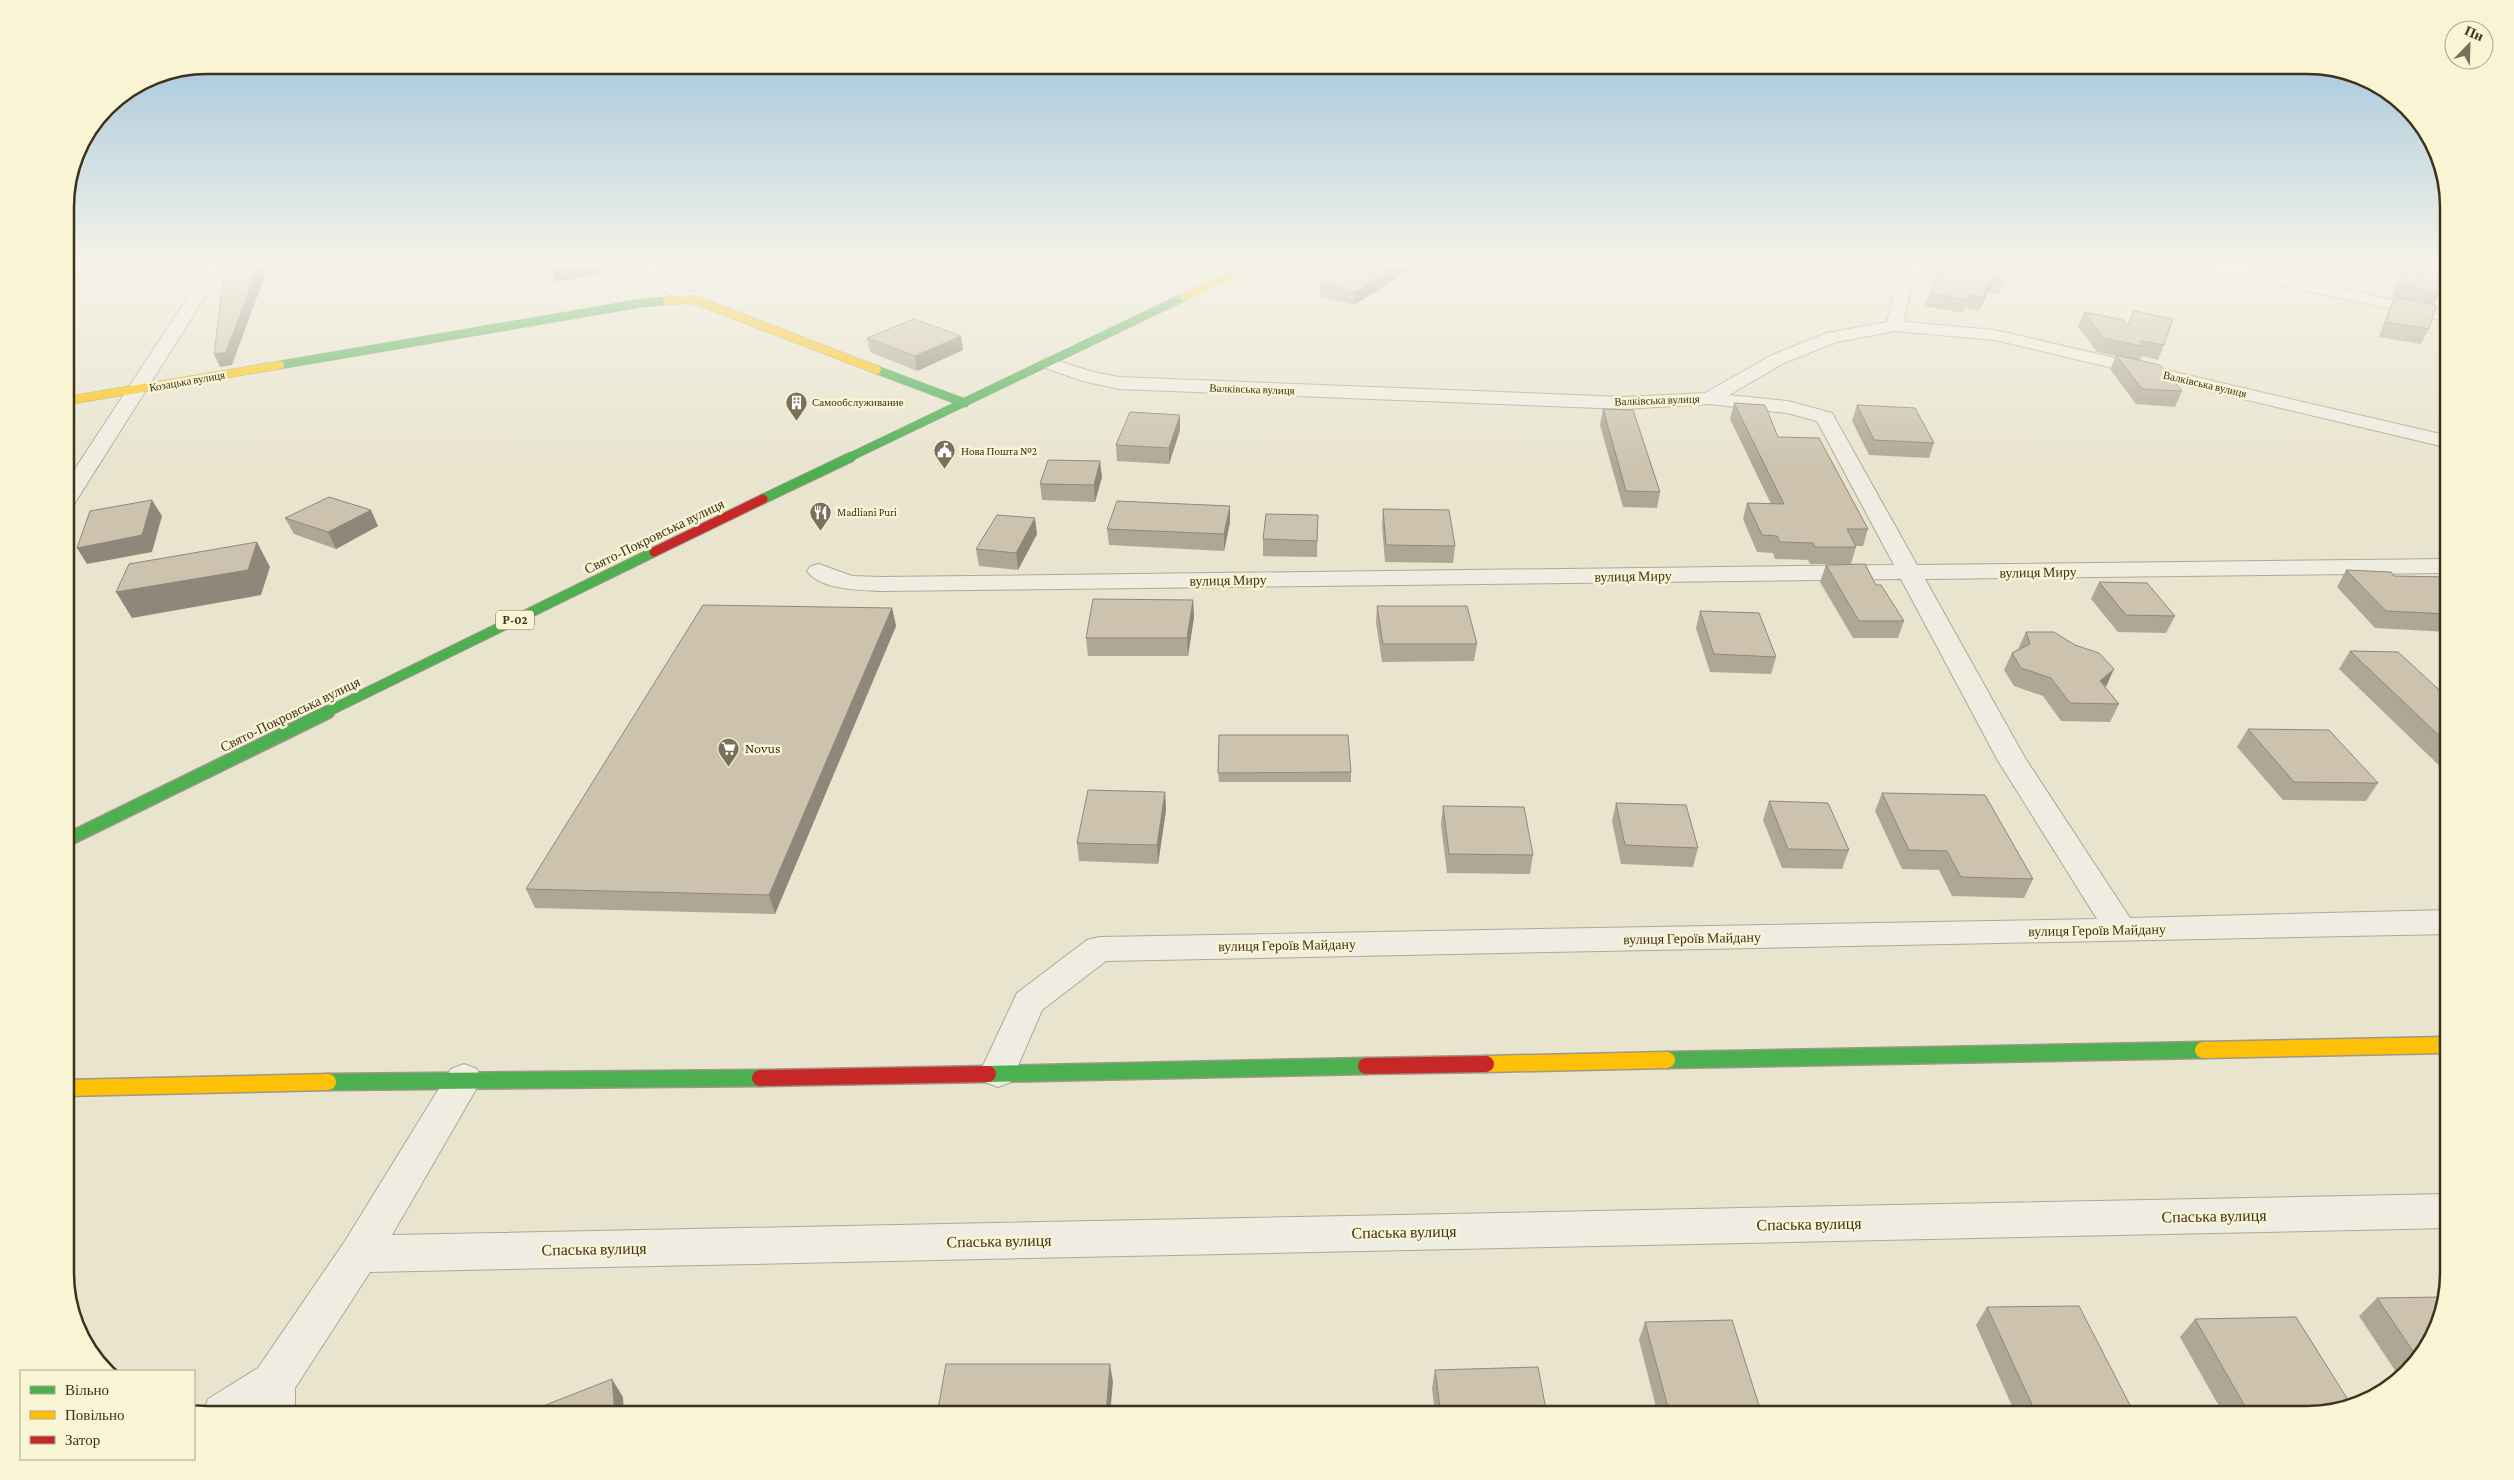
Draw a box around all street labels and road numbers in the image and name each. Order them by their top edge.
street label: Козацька вулиця [148,368,226,394]
street label: Валківська вулиця [2162,369,2248,399]
street label: Валківська вулиця [1209,382,1295,396]
street label: Валківська вулиця [1614,393,1700,407]
street label: Свято-Покровська вулиця [581,495,727,577]
street label: вулиця Миру [1999,563,2077,581]
street label: вулиця Миру [1594,567,1672,585]
street label: вулиця Миру [1189,571,1267,589]
road number: Р-02 [496,610,534,630]
street label: Свято-Покровська вулиця [217,673,363,755]
street label: вулиця Героїв Майдану [2028,921,2166,939]
street label: вулиця Героїв Майдану [1623,929,1761,947]
street label: вулиця Героїв Майдану [1218,936,1356,954]
street label: Спаська вулиця [2161,1207,2267,1226]
street label: Спаська вулиця [1756,1215,1862,1234]
street label: Спаська вулиця [1351,1223,1457,1242]
street label: Спаська вулиця [946,1232,1052,1251]
street label: Спаська вулиця [541,1240,647,1259]

